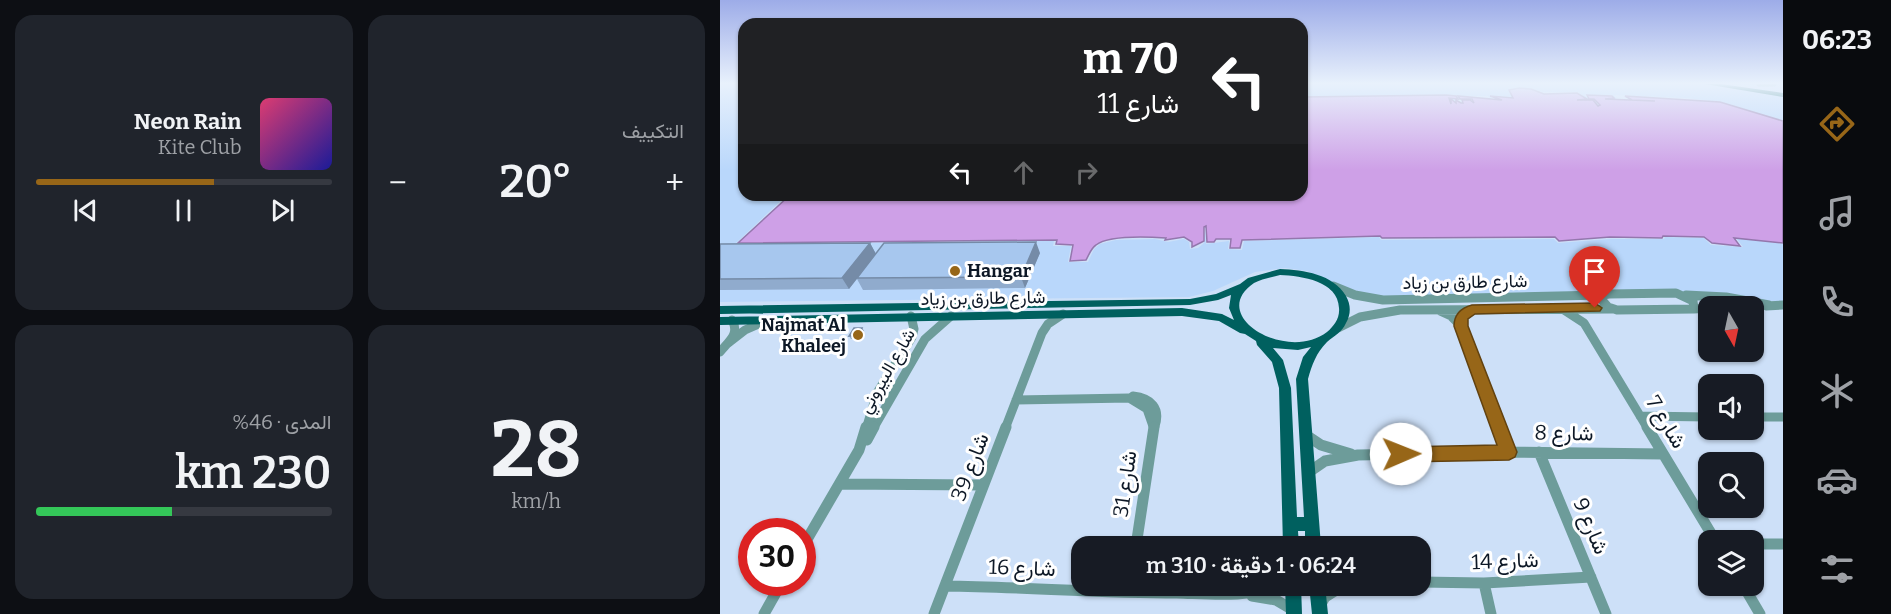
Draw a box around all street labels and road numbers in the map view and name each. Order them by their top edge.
street label: شارع طارق بن زياد [1402,270,1528,295]
street label: شارع طارق بن زياد [920,286,1046,311]
street label: شارع البيروني [854,325,924,419]
street label: شارع 7 [1639,391,1692,454]
street label: شارع 8 [1534,419,1594,448]
street label: شارع 39 [945,429,996,505]
street label: شارع 31 [1107,449,1144,519]
street label: شارع 9 [1567,494,1614,559]
street label: شارع 14 [1471,547,1539,576]
street label: شارع 16 [988,554,1056,583]

